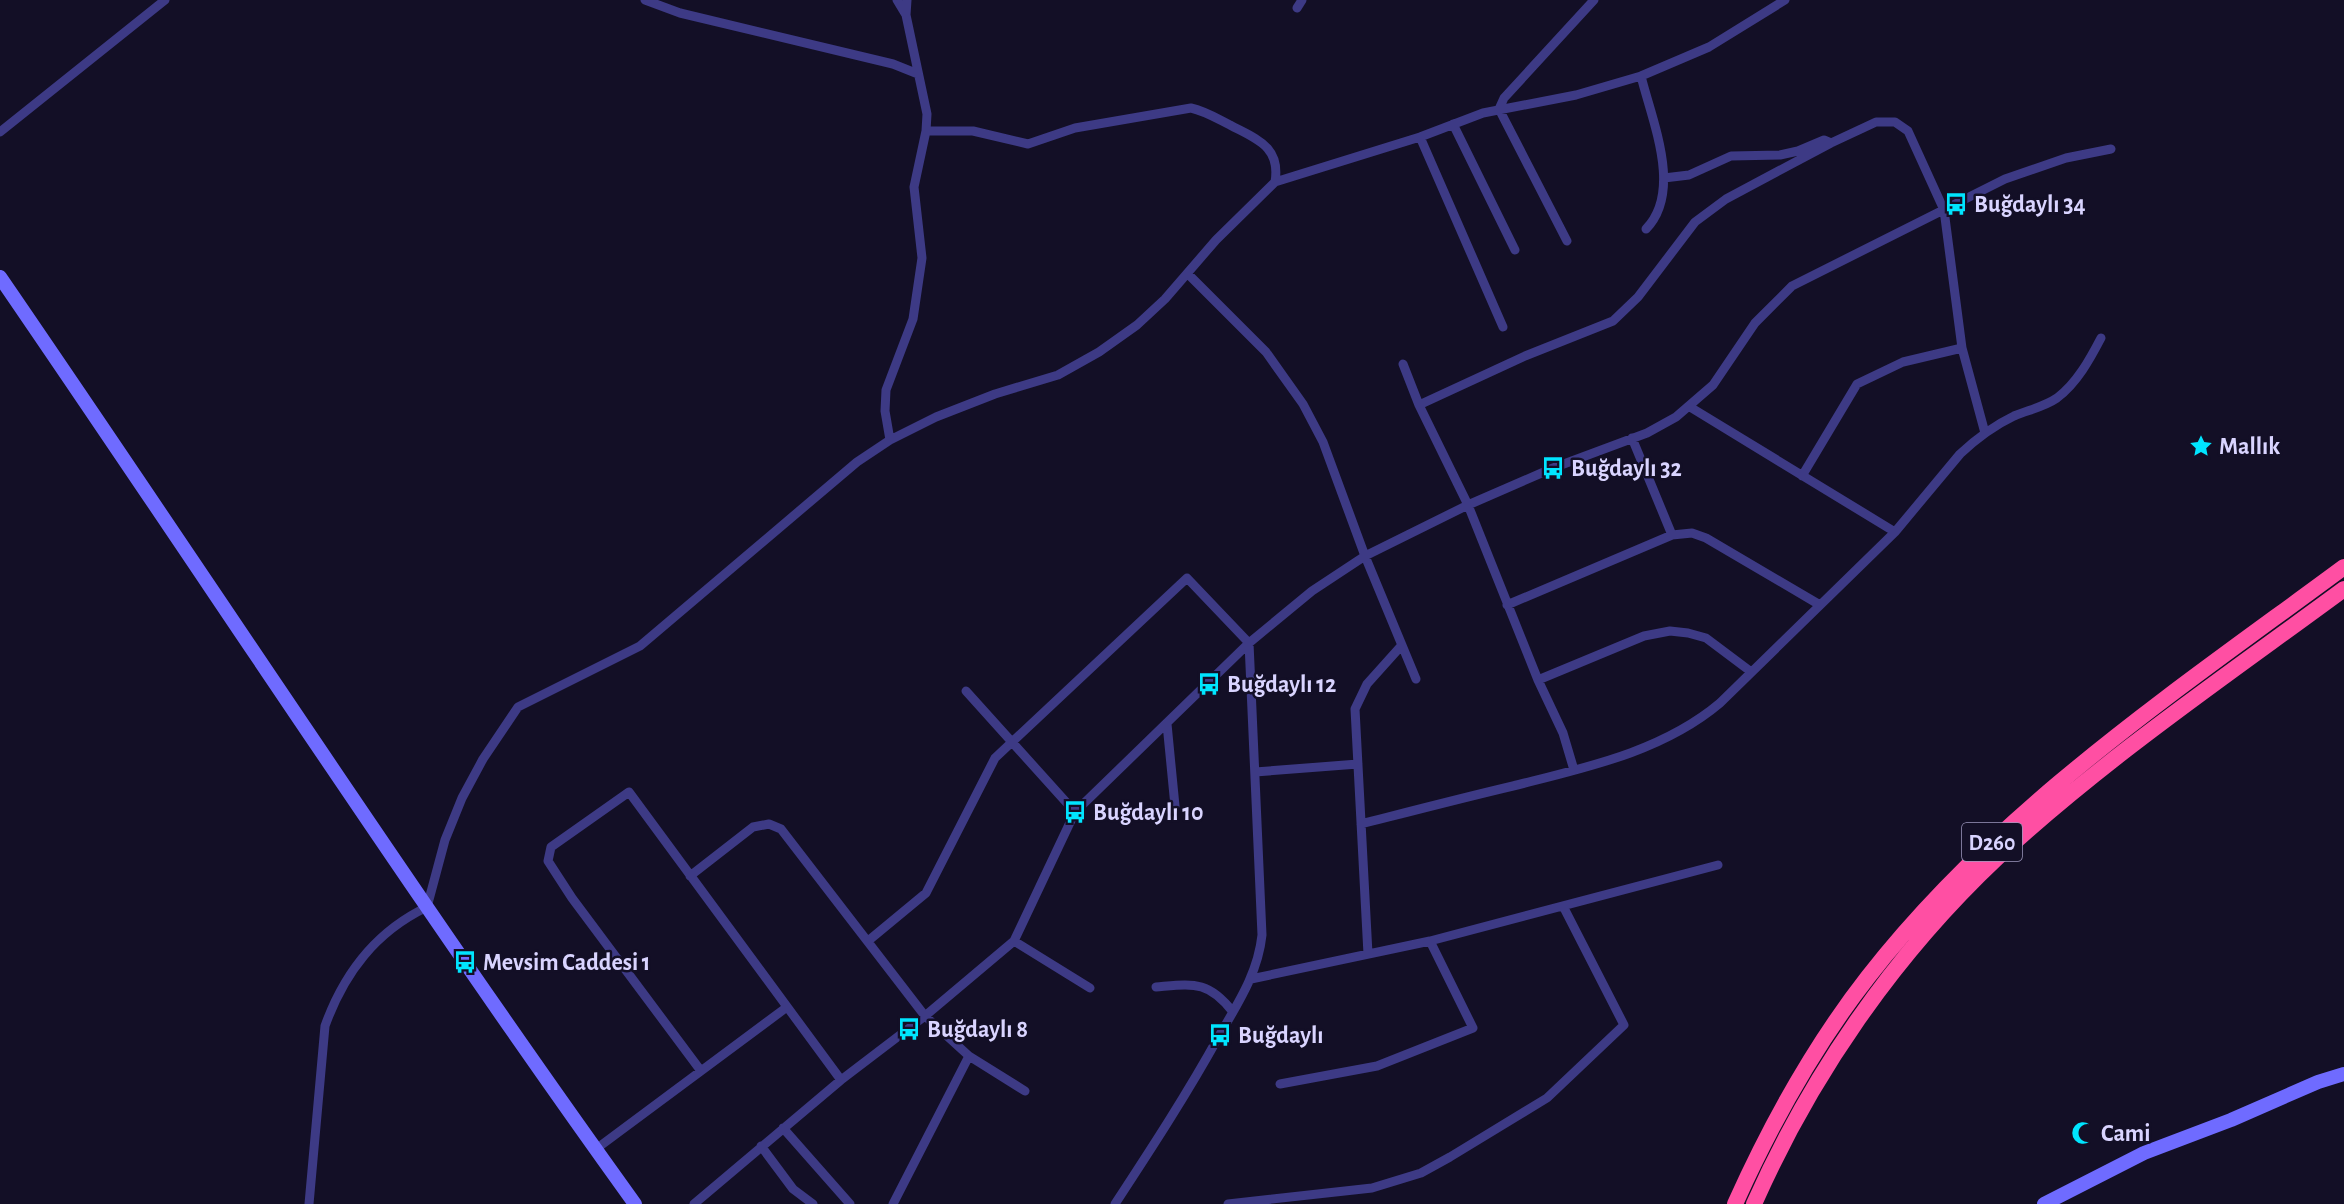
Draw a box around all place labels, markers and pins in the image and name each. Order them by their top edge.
bus stop icon: Buğdaylı 34 [1943,191,1969,217]
place label: Buğdaylı 34 [1974,193,2086,217]
place icon: Mallık [2188,433,2214,459]
place label: Mallık [2219,435,2280,459]
bus stop icon: Buğdaylı 32 [1540,455,1566,481]
place label: Buğdaylı 32 [1571,457,1682,481]
bus stop icon: Buğdaylı 12 [1196,671,1222,697]
place label: Buğdaylı 12 [1227,673,1336,697]
bus stop icon: Buğdaylı 10 [1062,799,1088,825]
place label: Buğdaylı 10 [1093,801,1203,825]
bus stop icon: Mevsim Caddesi 1 [452,949,478,975]
place label: Mevsim Caddesi 1 [483,951,651,975]
bus stop icon: Buğdaylı 8 [896,1016,922,1042]
place label: Buğdaylı 8 [927,1018,1028,1042]
bus stop icon: Buğdaylı [1207,1022,1233,1048]
place label: Buğdaylı [1238,1024,1324,1048]
mosque icon: Cami [2070,1120,2096,1146]
place label: Cami [2101,1122,2150,1146]

